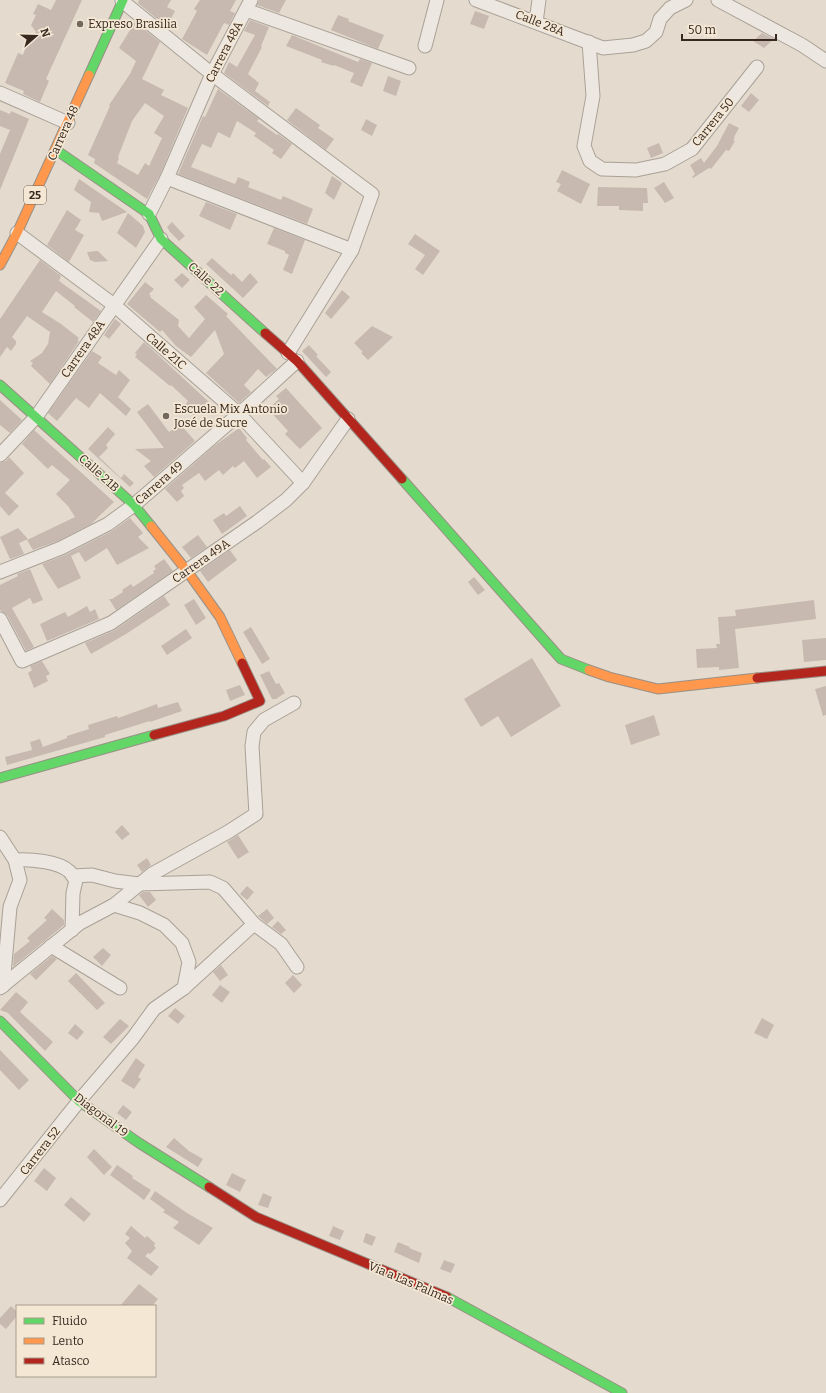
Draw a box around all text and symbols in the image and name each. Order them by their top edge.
street label: Calle 28A [513,7,567,39]
north arrow [16,16,56,56]
scale bar [682,16,776,42]
place label: Expreso Brasilia [88,17,178,31]
marker: Expreso Brasilia [75,19,85,29]
street label: Carrera 48A [203,19,246,85]
text: 50 m [688,23,717,37]
text: N [37,27,53,39]
street label: Carrera 50 [689,95,737,149]
street label: Carrera 48 [45,103,81,163]
road number: 25 [24,186,46,204]
street label: Calle 22 [185,259,227,299]
street label: Carrera 48A [58,317,108,380]
street label: Calle 21C [143,330,189,373]
place label: Escuela Mix Antonio José de Sucre [173,402,287,430]
marker: Escuela Mix Antonio José de Sucre [161,411,171,421]
street label: Calle 21B [76,451,122,495]
street label: Carrera 49 [132,458,186,508]
street label: Carrera 49A [169,536,233,586]
street label: Diagonal 19 [71,1090,131,1140]
street label: Carrera 52 [17,1124,63,1178]
street label: Via a Las Palmas [366,1259,456,1307]
legend [16,1305,156,1377]
text: Fluido [52,1314,87,1328]
text: Lento [52,1334,84,1348]
text: Atasco [52,1354,90,1368]

